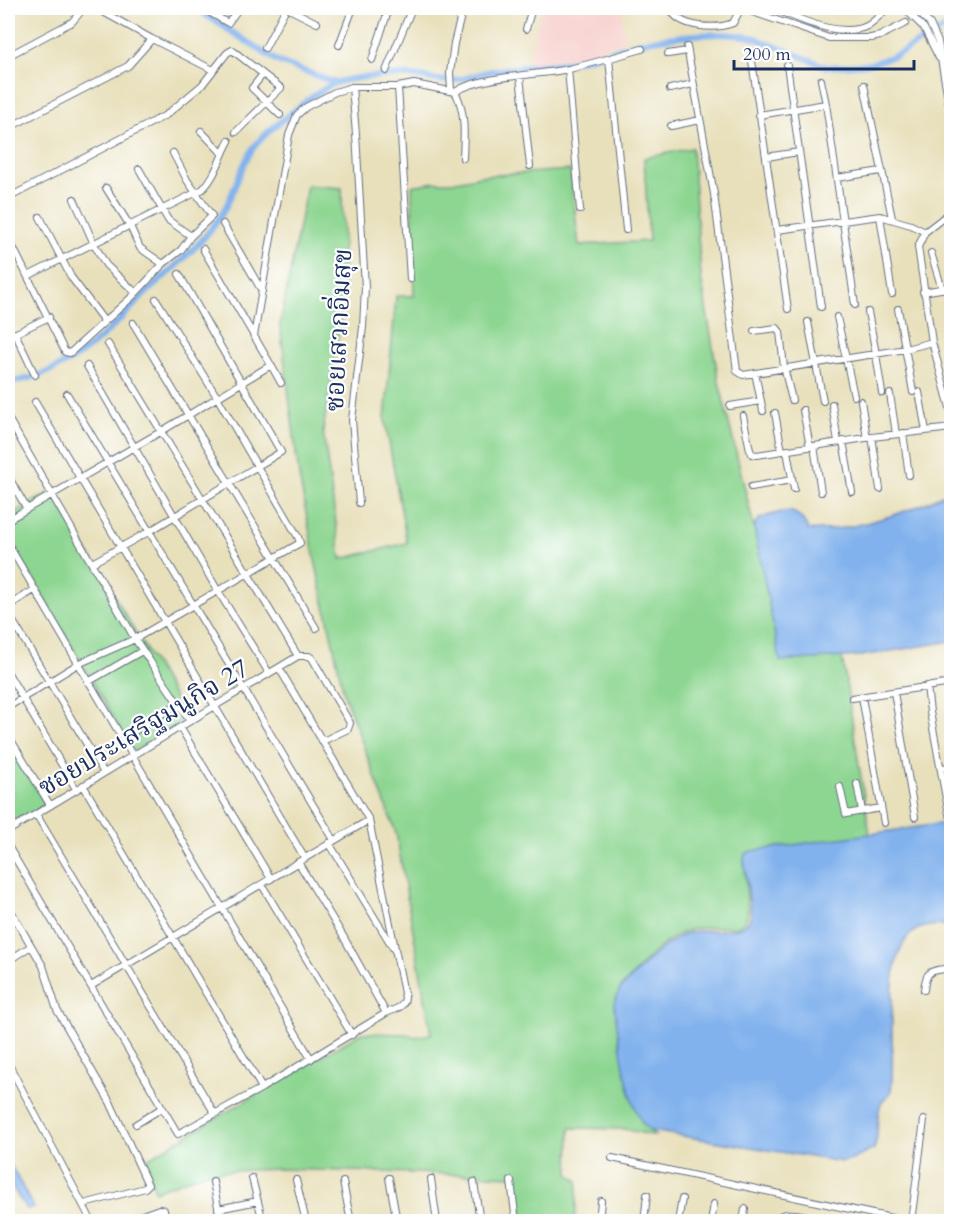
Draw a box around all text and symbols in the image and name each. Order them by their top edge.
scale bar [734,33,914,71]
text: 200 m [743,42,791,67]
street label: ซอยเสวกอิ่มสุข [315,247,360,412]
street label: ซอยประเสริฐมนูกิจ 27 [32,651,255,804]

